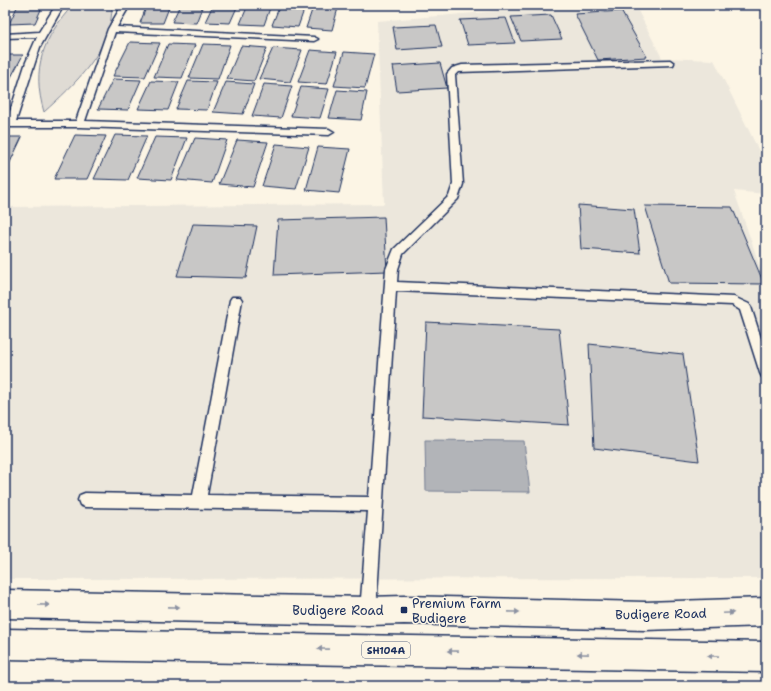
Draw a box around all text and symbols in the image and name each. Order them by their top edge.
place label: Premium Farm Budigere [412,595,501,627]
one-way arrow [38,602,51,608]
street label: Budigere Road [292,602,384,619]
one-way arrow [168,604,180,611]
marker: Premium Farm Budigere [399,605,409,615]
street label: Budigere Road [615,605,707,623]
one-way arrow [508,609,520,616]
one-way arrow [722,610,734,617]
road number: SH104A [362,642,410,658]
one-way arrow [316,646,329,652]
one-way arrow [447,648,459,655]
one-way arrow [577,650,589,657]
one-way arrow [706,653,719,659]

